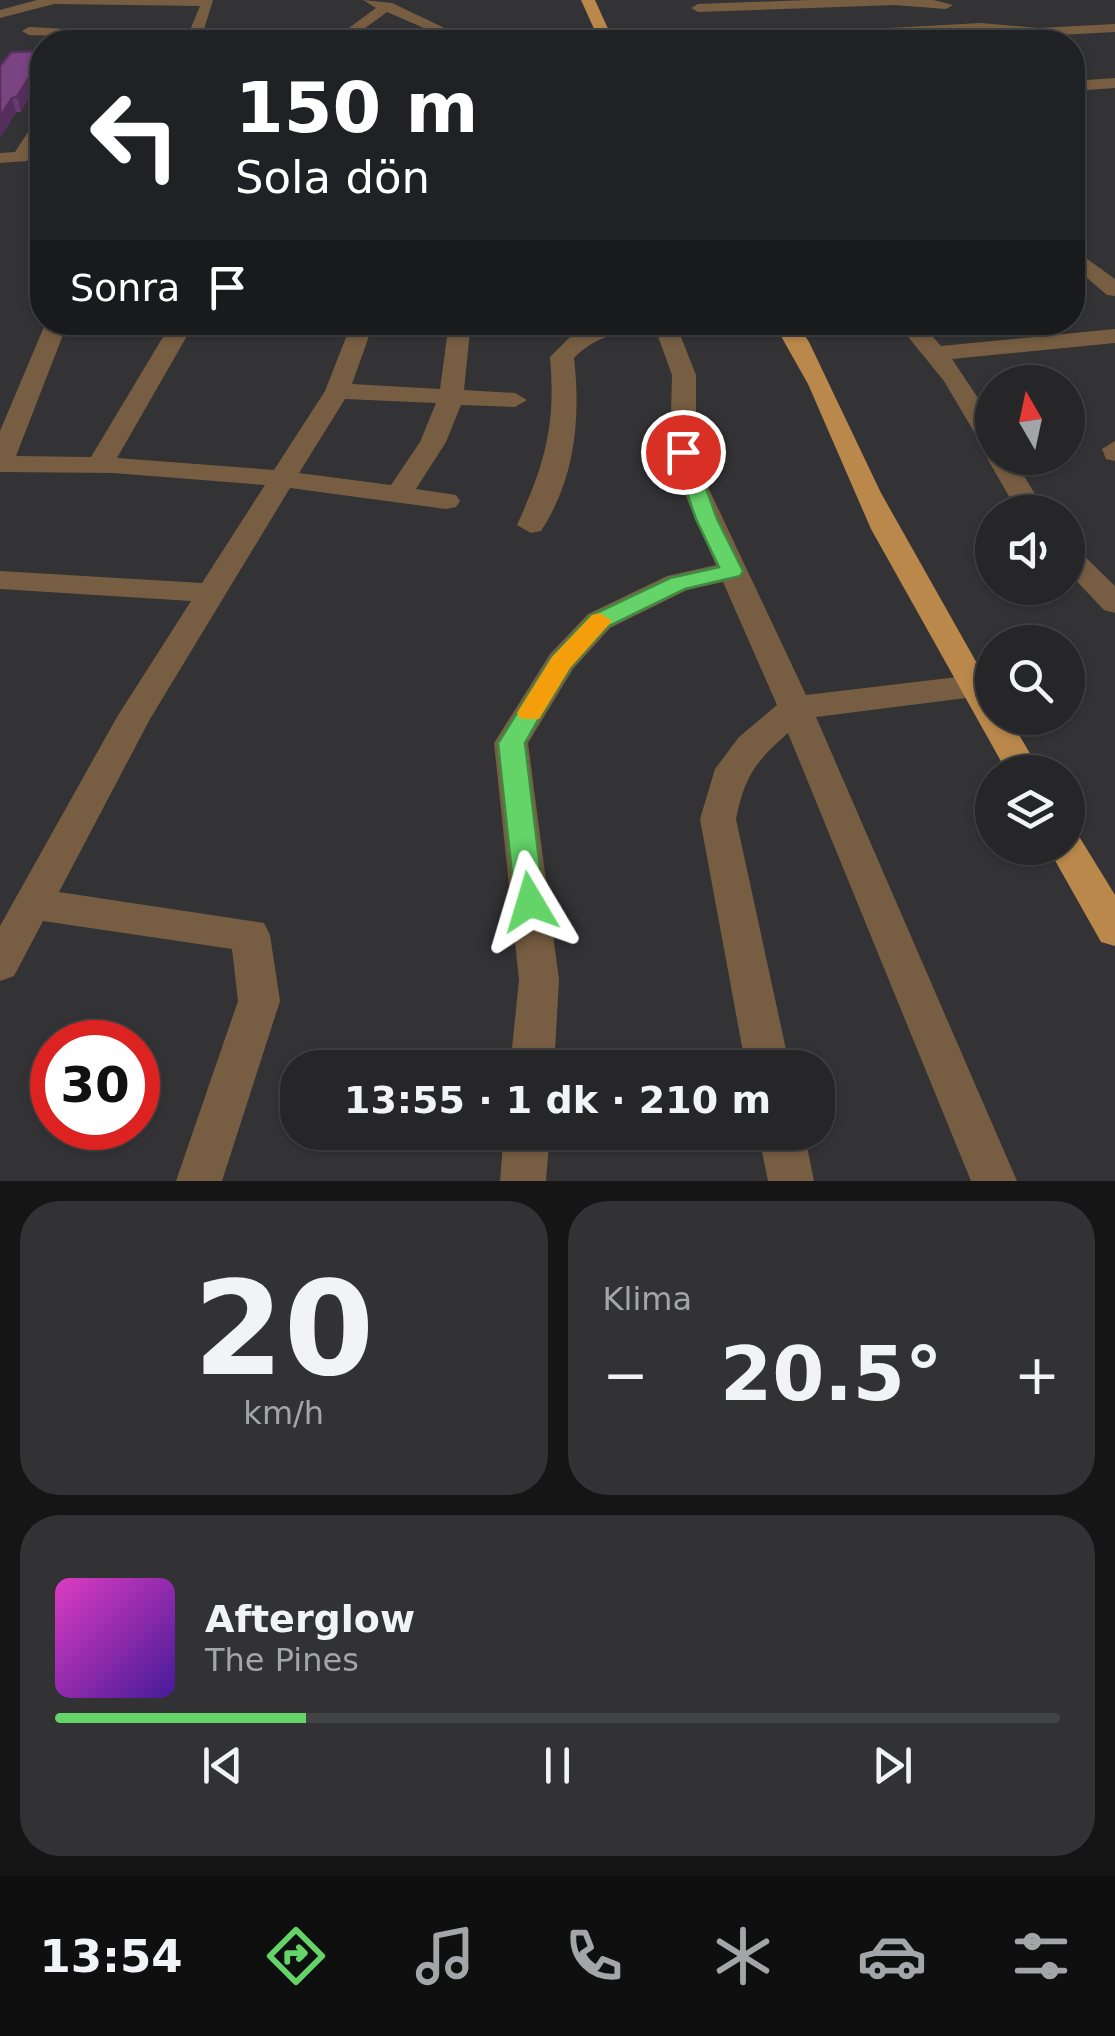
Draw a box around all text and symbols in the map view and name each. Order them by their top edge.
text: 150 m [235,67,478,149]
icon: left [70,70,200,200]
text: Sola dön [235,151,430,204]
icon: arrive [200,260,255,315]
text: Sonra [70,266,180,310]
north arrow [975,365,1085,475]
map controls [975,365,1085,865]
pin [641,410,726,495]
icon: arrive [656,425,711,480]
button: sound [975,495,1085,605]
button: search [975,625,1085,735]
button: layers [975,755,1085,865]
position arrow [478,850,582,954]
speed limit sign: 30 [30,1020,160,1150]
text: 13:55 · 1 dk · 210 m [344,1078,771,1122]
text: 20 [193,1253,374,1405]
text: Klima [603,1280,692,1318]
text: 20.5° [720,1330,943,1418]
text: − [603,1343,649,1407]
text: + [1014,1343,1060,1407]
text: km/h [243,1394,324,1432]
text: Afterglow [205,1597,415,1641]
text: The Pines [205,1641,359,1679]
icon: previous [195,1738,250,1793]
icon: pause [530,1738,585,1793]
icon: next [865,1738,920,1793]
icon: directions [261,1921,331,1991]
icon: music [410,1921,480,1991]
icon: phone [559,1921,629,1991]
icon: climate [708,1921,778,1991]
icon: car [857,1921,927,1991]
icon: filters [1006,1921,1076,1991]
text: 13:54 [39,1930,183,1983]

